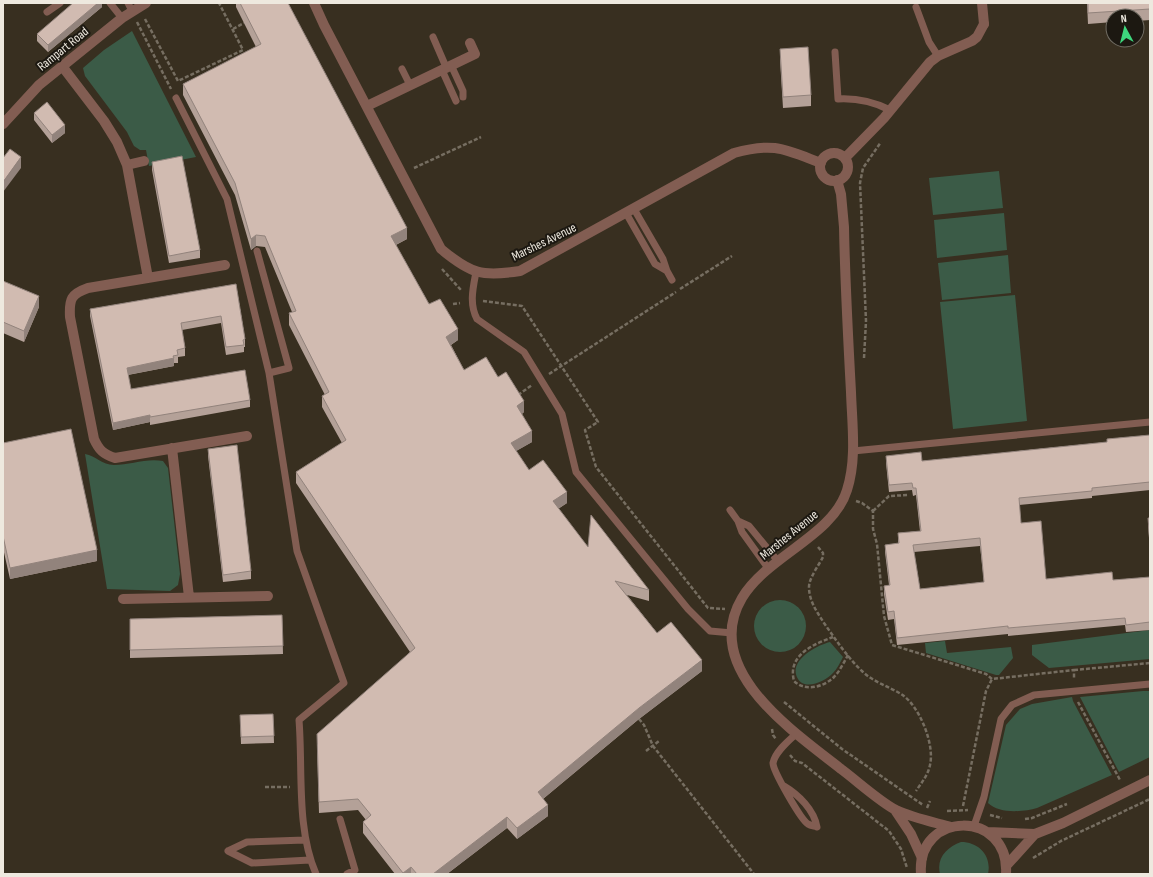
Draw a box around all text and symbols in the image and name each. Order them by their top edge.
north arrow [1105,8,1145,48]
text: N [1120,12,1128,25]
street label: Rampart Road [34,24,92,74]
street label: Marshes Avenue [509,219,579,265]
street label: Marshes Avenue [757,507,821,563]

